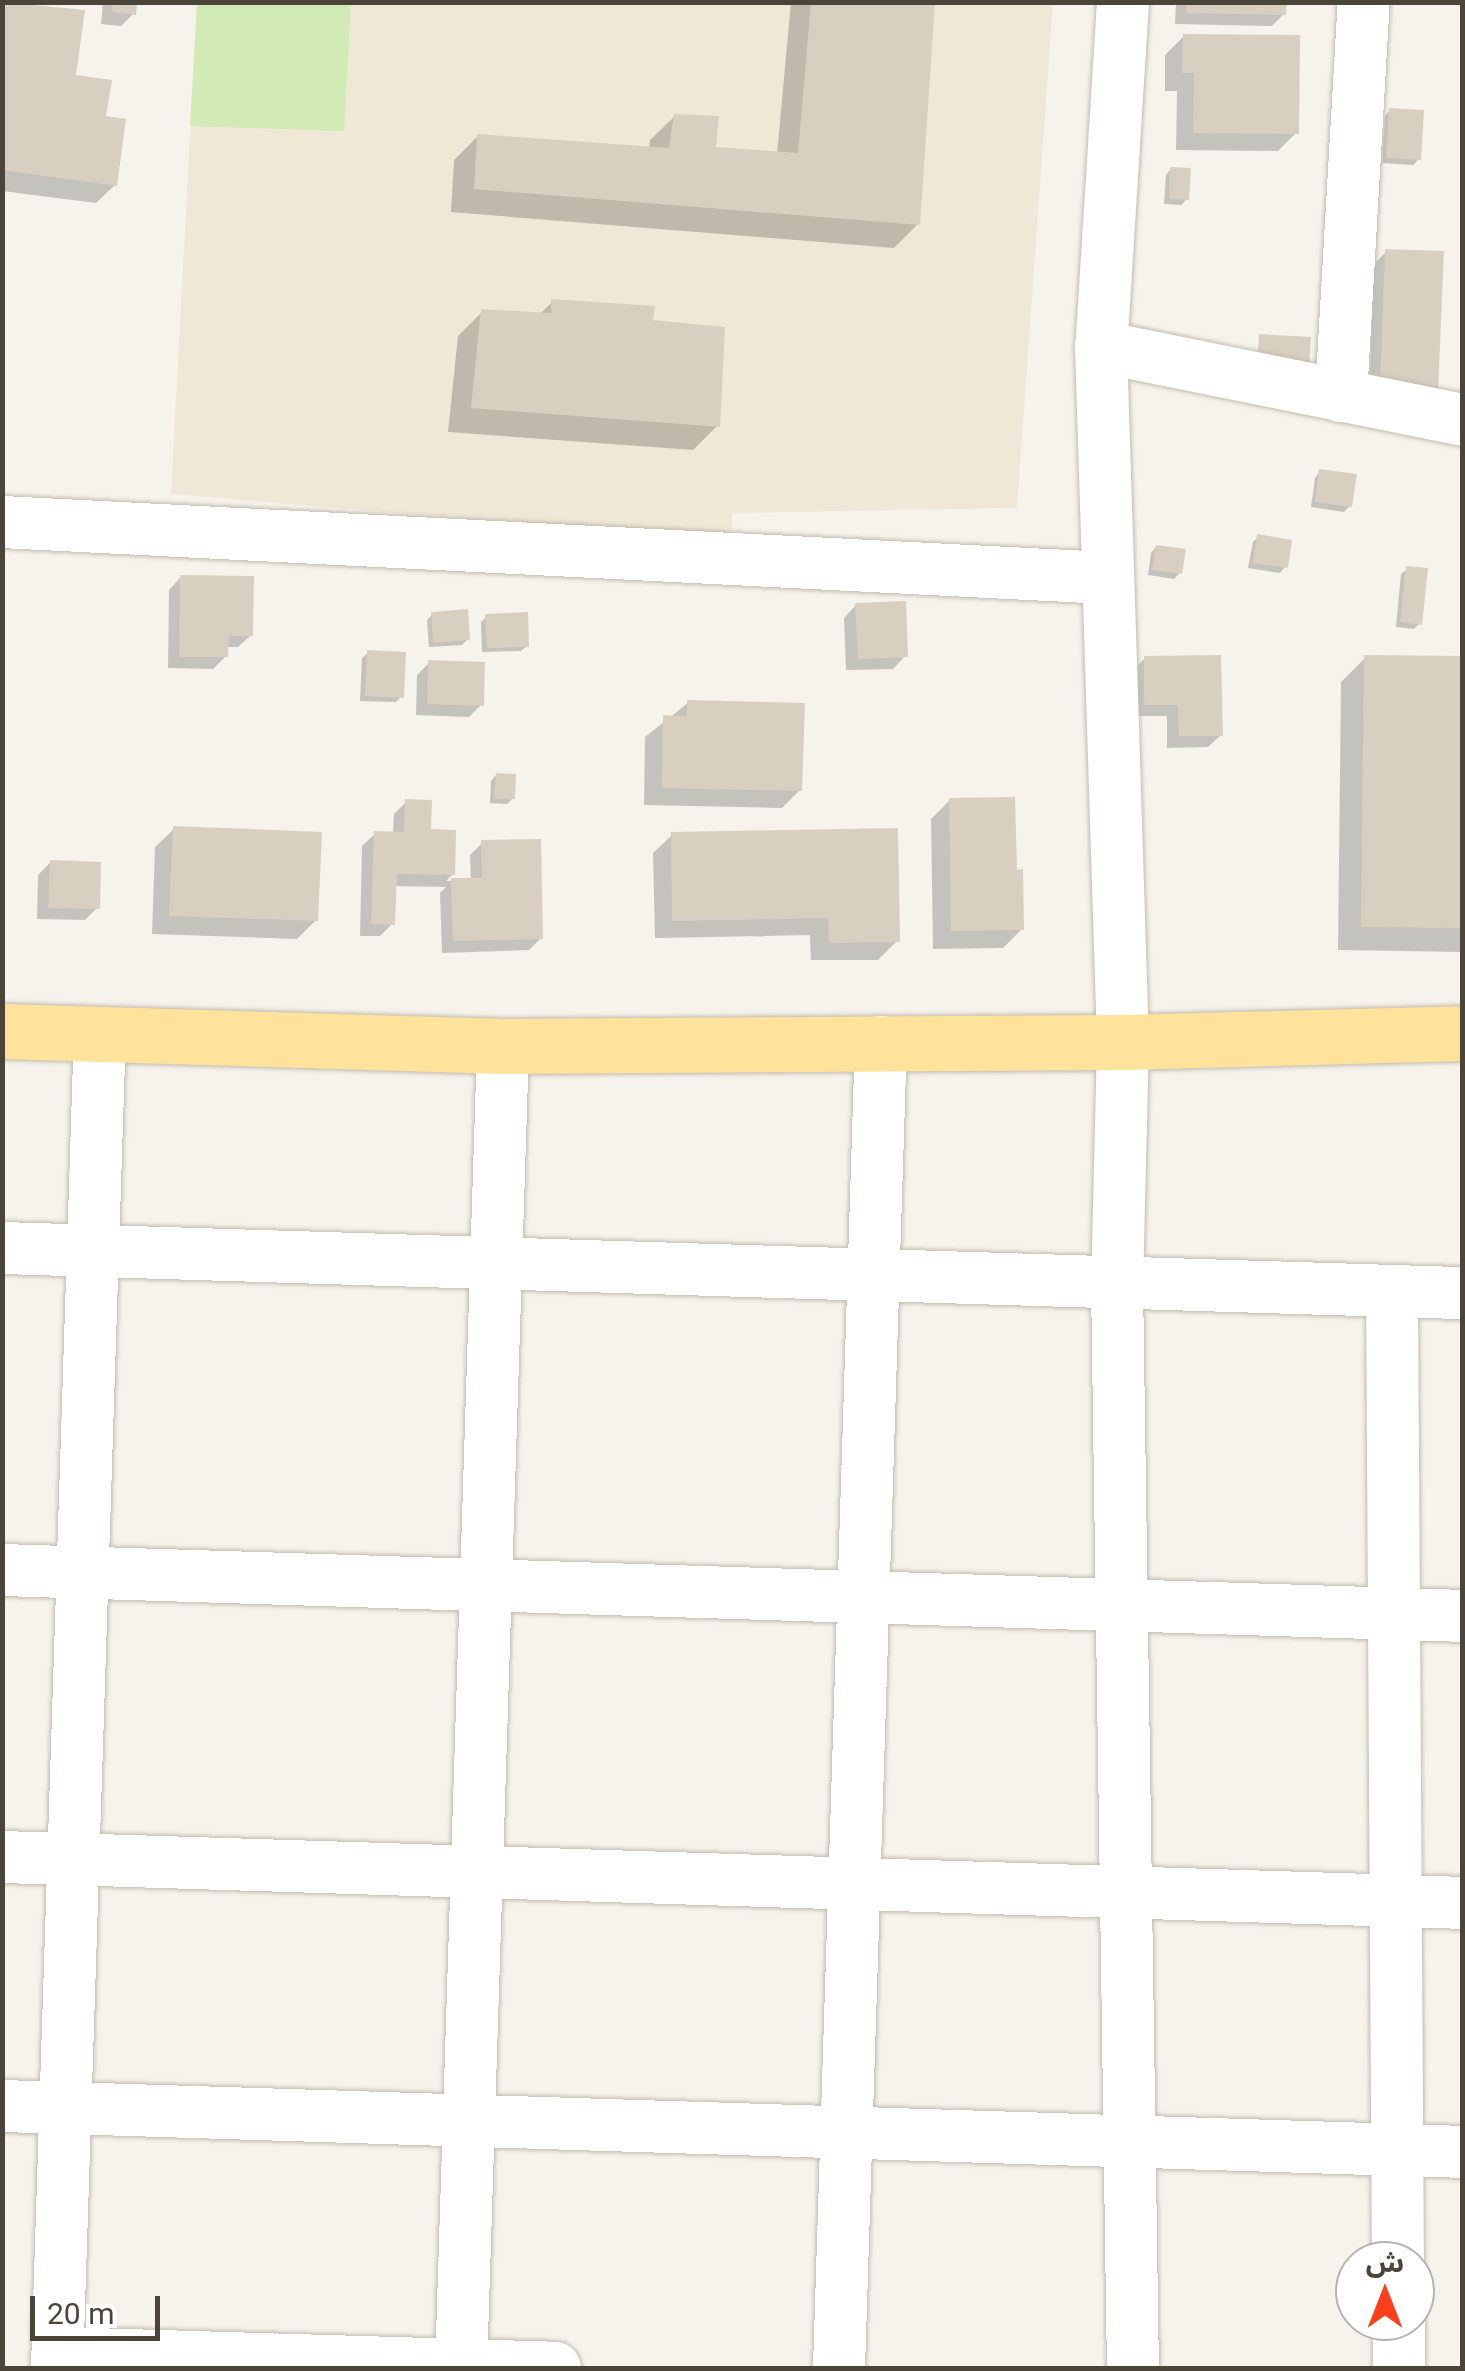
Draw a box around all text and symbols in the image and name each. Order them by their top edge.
north arrow [1335,2241,1435,2341]
text: ش [1366,2246,1404,2279]
scale bar [35,2276,165,2338]
text: 20 m [47,2296,114,2331]

